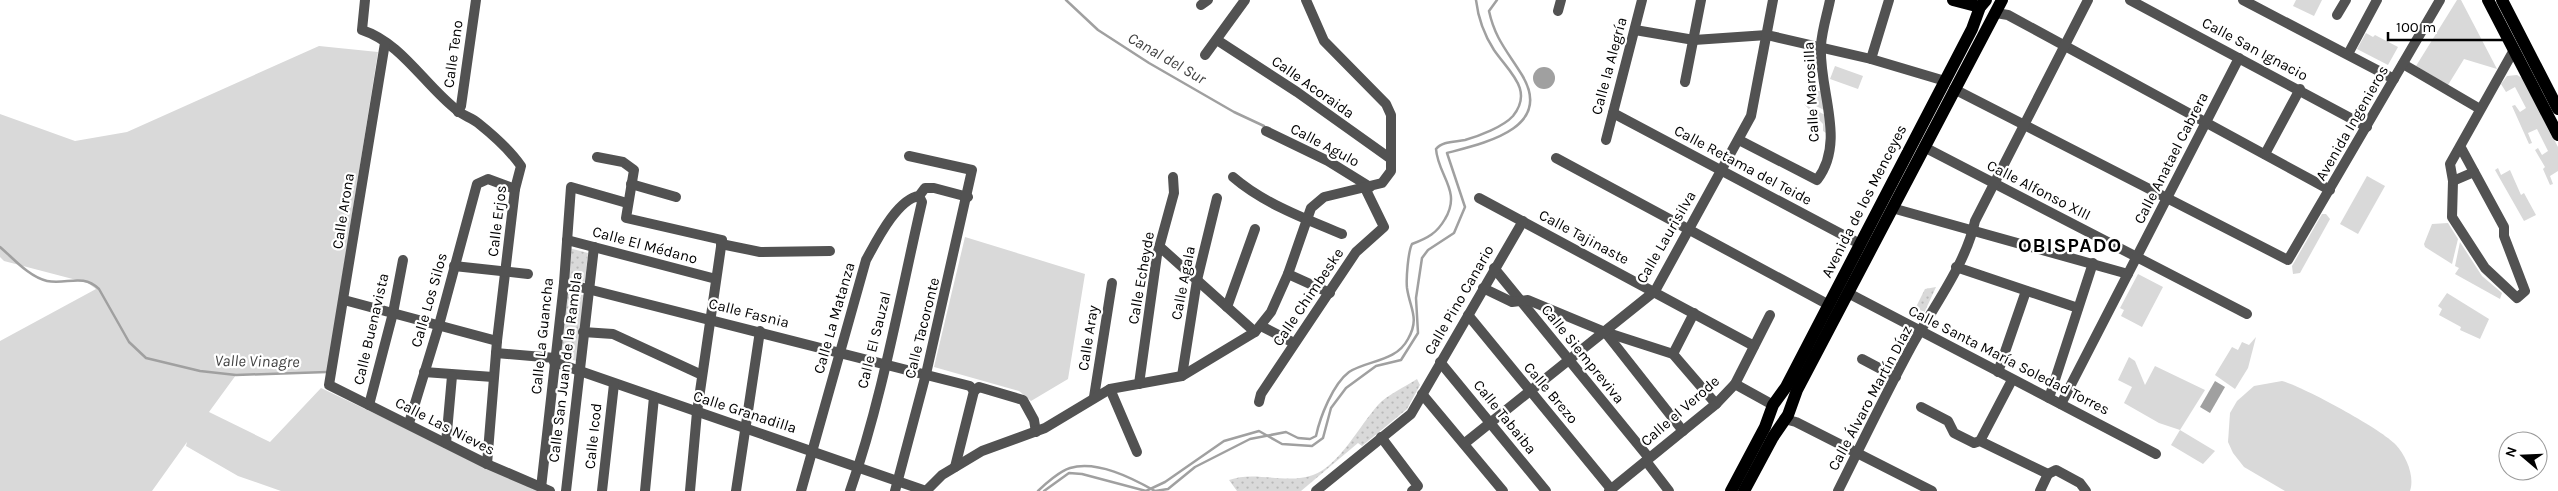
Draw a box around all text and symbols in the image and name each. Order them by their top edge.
scale bar [2388,10,2503,42]
street label: Calle San Ignacio [2199,13,2311,85]
street label: Calle la Alegría [1587,15,1631,117]
text: 100 m [2396,18,2436,36]
street label: Calle Teno [439,19,467,89]
water label: Canal del Sur [1124,28,1210,88]
street label: Calle Marosilla [1799,41,1823,143]
street label: Calle Acoraida [1268,52,1358,122]
street label: Avenida Ingenieros [2312,62,2392,184]
street label: Calle Anatael Cabrera [2130,89,2212,227]
street label: Calle Agulo [1287,119,1363,171]
street label: Calle Retama del Teide [1671,121,1815,209]
street label: Avenida de los Menceyes [1818,122,1910,280]
street label: Calle Alfonso XIII [1984,156,2094,224]
street label: Calle Arona [328,172,358,250]
street label: Calle Erjos [484,184,510,258]
street label: Calle Laurisilva [1632,188,1700,286]
street label: Calle Tajinaste [1536,206,1632,268]
street label: Calle El Médano [590,222,700,268]
street label: Calle Echeyde [1124,230,1158,326]
district label: OBISPADO [2018,234,2122,257]
street label: Calle Pino Canario [1420,242,1498,358]
street label: Calle Agala [1167,245,1199,321]
street label: Calle Chimbeske [1269,245,1347,349]
street label: Calle Los Silos [407,251,451,349]
street label: Calle La Matanza [809,260,859,376]
street label: Calle Buenavista [349,271,393,387]
street label: Calle San Juan de la Rambla [544,271,586,463]
street label: Calle Tacoronte [901,276,943,380]
street label: Calle La Guancha [527,277,557,395]
street label: Calle El Sauzal [853,290,895,390]
street label: Calle Fasnia [707,294,791,332]
street label: Calle Siempreviva [1538,301,1628,407]
street label: Calle Santa María Soledad Torres [1905,301,2113,419]
street label: Calle Aray [1074,304,1102,372]
street label: Calle Álvaro Martín Díaz [1824,322,1916,474]
water label: Valle Vinagre [214,351,300,371]
street label: Calle Brezo [1520,359,1582,427]
street label: Calle el Verode [1637,372,1723,450]
street label: Calle Tabaiba [1470,376,1540,458]
street label: Calle Granadilla [691,387,799,437]
street label: Calle Las Nieves [392,393,498,459]
street label: Calle Icod [581,402,605,470]
north arrow [2498,431,2548,481]
text: N [2502,444,2521,459]

